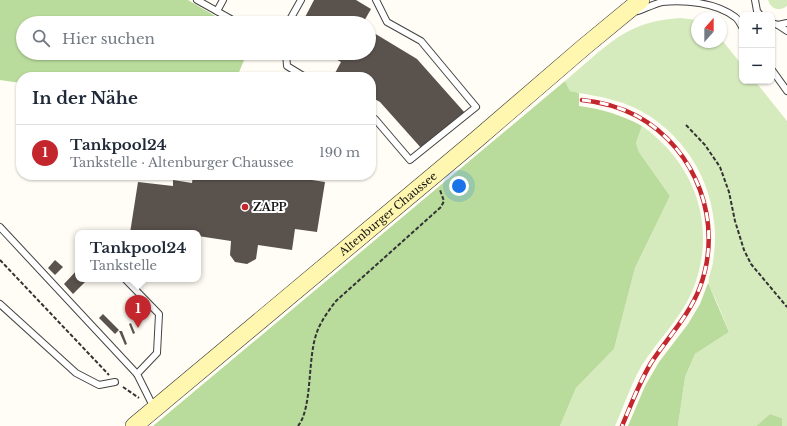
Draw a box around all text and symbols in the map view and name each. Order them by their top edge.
north arrow [691,12,727,48]
map controls [739,12,775,84]
button: + [739,12,775,48]
search box [16,16,376,60]
icon: search [30,27,52,49]
text: Hier suchen [62,29,155,48]
button: − [739,48,775,84]
text: In der Nähe [32,88,138,109]
text: Tankpool24 [70,135,167,154]
text: 1 [42,144,48,161]
text: 190 m [319,144,360,161]
text: Tankstelle · Altenburger Chaussee [70,154,294,171]
street label: Altenburger Chaussee [335,169,440,259]
your location [449,176,469,196]
place label: ZAPP [253,200,287,214]
marker: ZAPP [240,202,250,212]
popup [75,230,201,282]
text: Tankpool24 [90,238,186,257]
text: Tankstelle [90,257,157,274]
pin: 1 [125,295,151,328]

